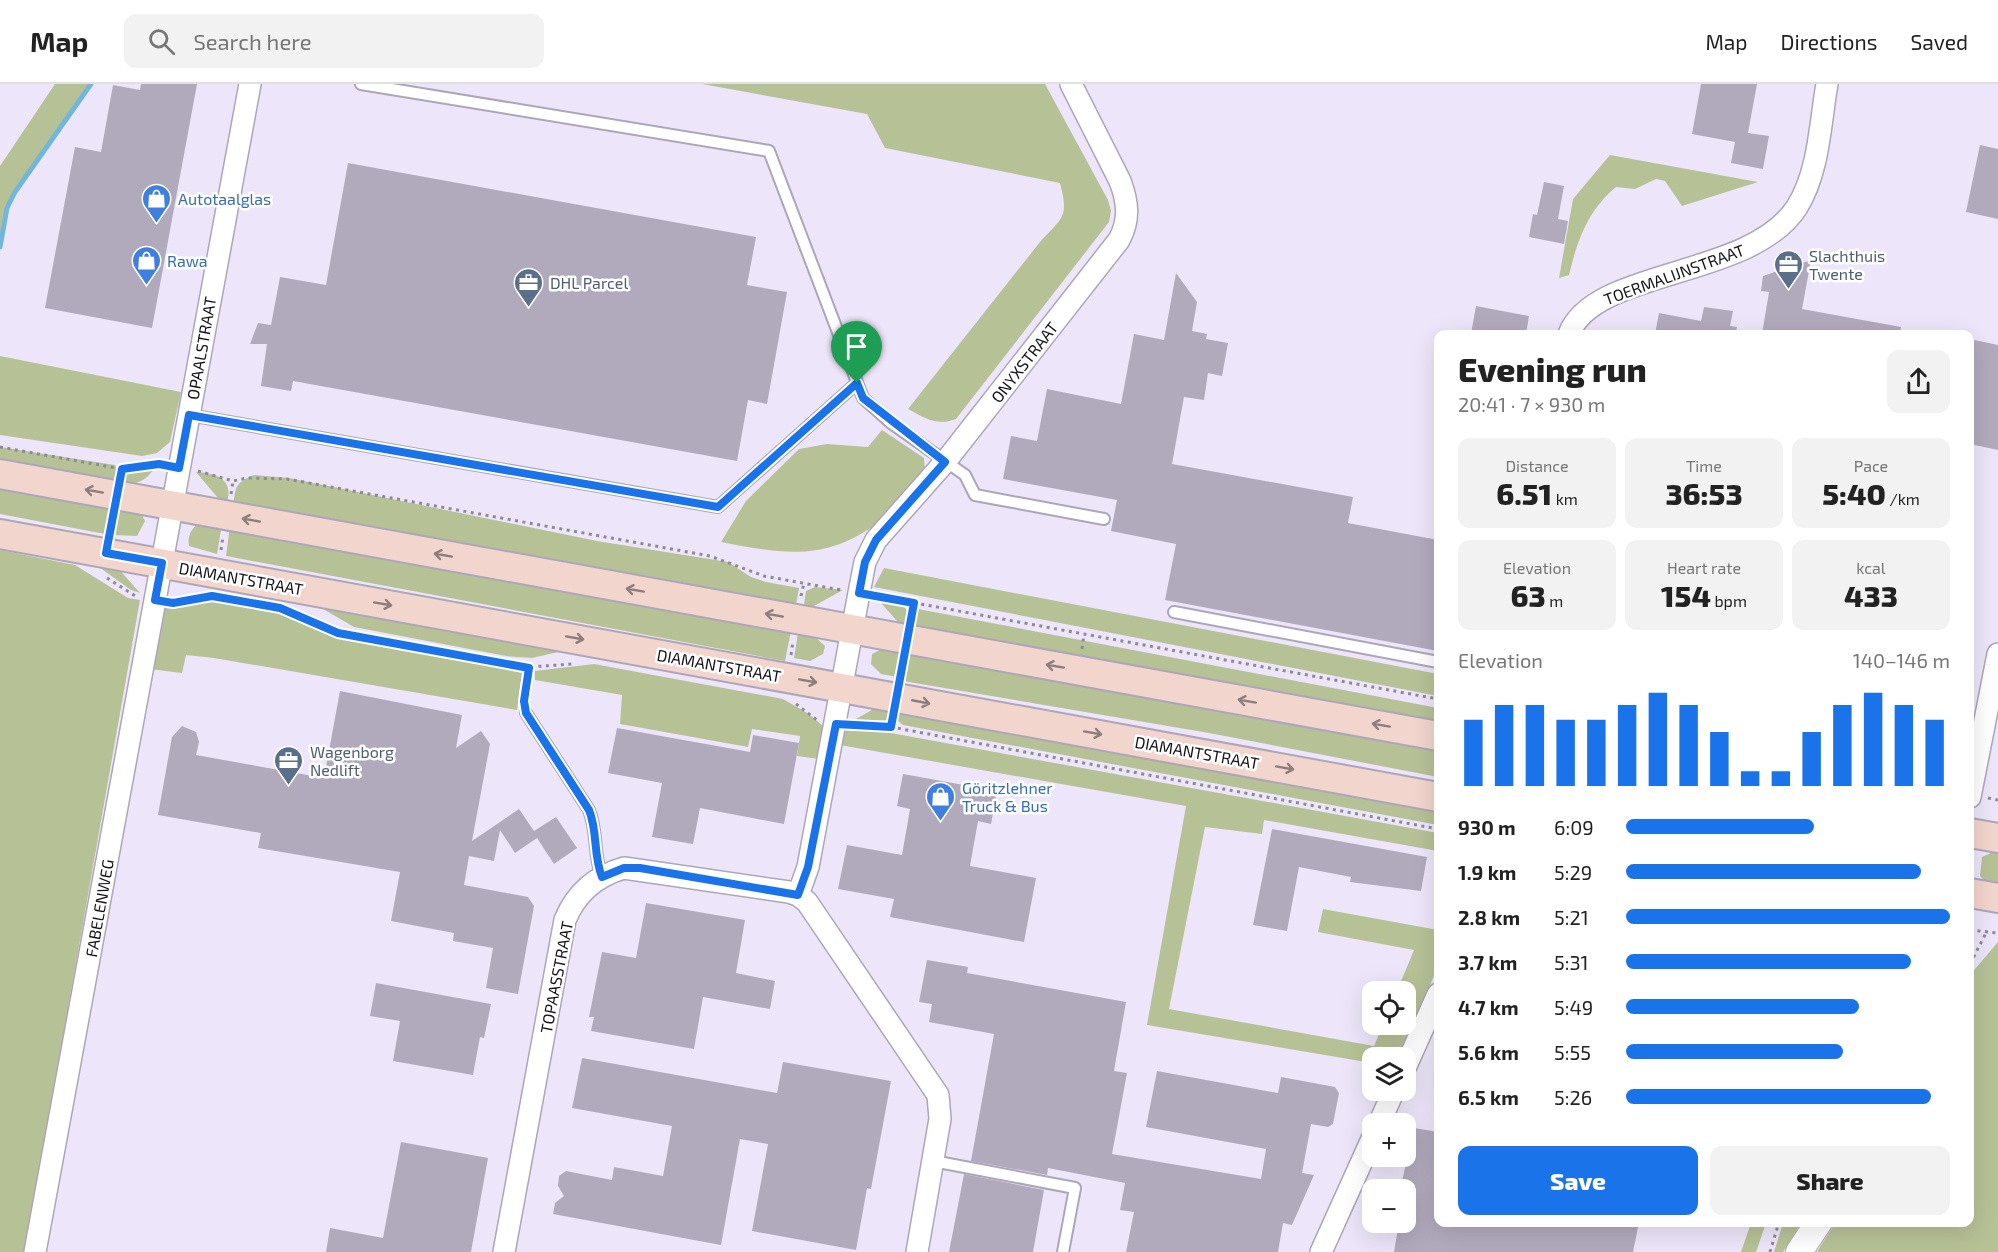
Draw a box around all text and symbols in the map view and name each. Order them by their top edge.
search box [124,14,544,68]
text: Map [30,24,88,58]
icon: search [145,25,178,58]
text: Search here [193,28,312,54]
text: Map [1705,29,1748,54]
text: Directions [1781,29,1877,54]
text: Saved [1910,29,1968,54]
shop icon: Autotaalglas [141,182,173,224]
place label: Autotaalglas [178,189,271,208]
street label: TOERMALIJNSTRAAT [1601,240,1747,308]
shop icon: Rawa [130,244,162,286]
place label: Slachthuis Twente [1809,246,1885,283]
office icon: Slachthuis Twente [1772,248,1804,290]
place label: Rawa [167,251,208,270]
office icon: DHL Parcel [513,266,545,308]
place label: DHL Parcel [550,273,628,292]
street label: OPAALSTRAAT [183,295,219,401]
street label: ONYXSTRAAT [987,318,1061,406]
pin [831,321,882,383]
icon: arrive [840,330,873,363]
text: Evening run [1458,349,1647,389]
button: share [1887,350,1950,413]
text: 20:41 · 7 × 930 m [1458,392,1605,416]
text: Distance [1505,456,1569,475]
text: Time [1686,456,1722,475]
text: Pace [1854,456,1888,475]
text: 6.51 [1496,475,1552,511]
text: 36:53 [1665,475,1743,511]
text: 5:40 [1822,475,1886,511]
one-way arrow [85,485,105,496]
text: km [1552,489,1578,508]
text: /km [1886,489,1920,508]
one-way arrow [242,514,261,525]
one-way arrow [433,549,453,560]
street label: DIAMANTSTRAAT [177,558,305,598]
text: Elevation [1503,558,1571,577]
text: Heart rate [1667,558,1741,577]
text: kcal [1856,558,1886,577]
text: 63 [1511,577,1546,613]
text: 154 [1661,577,1711,613]
text: 433 [1844,577,1898,613]
one-way arrow [625,584,645,595]
text: m [1546,591,1563,610]
text: bpm [1711,591,1747,610]
one-way arrow [373,598,392,609]
one-way arrow [765,609,785,620]
one-way arrow [564,633,584,644]
street label: DIAMANTSTRAAT [655,645,783,685]
text: Elevation [1458,648,1543,672]
text: 140–146 m [1853,648,1950,672]
one-way arrow [1046,660,1066,671]
one-way arrow [798,676,817,687]
one-way arrow [1238,695,1258,706]
one-way arrow [910,697,930,708]
one-way arrow [1372,719,1391,730]
one-way arrow [1083,728,1102,739]
street label: DIAMANTSTRAAT [1133,732,1261,772]
place label: Wagenborg Nedlift [310,742,394,779]
office icon: Wagenborg Nedlift [273,744,305,786]
one-way arrow [1274,763,1294,774]
place label: Göritzlehner Truck & Bus [962,778,1053,815]
shop icon: Göritzlehner Truck & Bus [925,780,957,822]
text: 930 m [1458,815,1516,839]
text: 6:09 [1554,815,1594,839]
street label: FABELENWEG [81,858,117,958]
text: 1.9 km [1458,860,1516,884]
text: 5:29 [1554,860,1592,884]
text: 2.8 km [1458,905,1520,929]
text: 5:21 [1554,905,1589,929]
street label: TOPAASSTRAAT [536,919,576,1035]
text: 3.7 km [1458,950,1517,974]
text: 5:31 [1554,950,1589,974]
map controls [1362,981,1416,1233]
button: locate [1362,981,1416,1035]
text: 4.7 km [1458,995,1519,1019]
text: 5:49 [1554,995,1593,1019]
text: 5.6 km [1458,1040,1519,1064]
text: 5:55 [1554,1040,1591,1064]
button: layers [1362,1047,1416,1101]
text: 6.5 km [1458,1085,1519,1109]
text: 5:26 [1554,1085,1592,1109]
button: + [1362,1113,1416,1167]
button: Save [1458,1146,1698,1215]
button: Share [1710,1146,1950,1215]
button: − [1362,1179,1416,1233]

